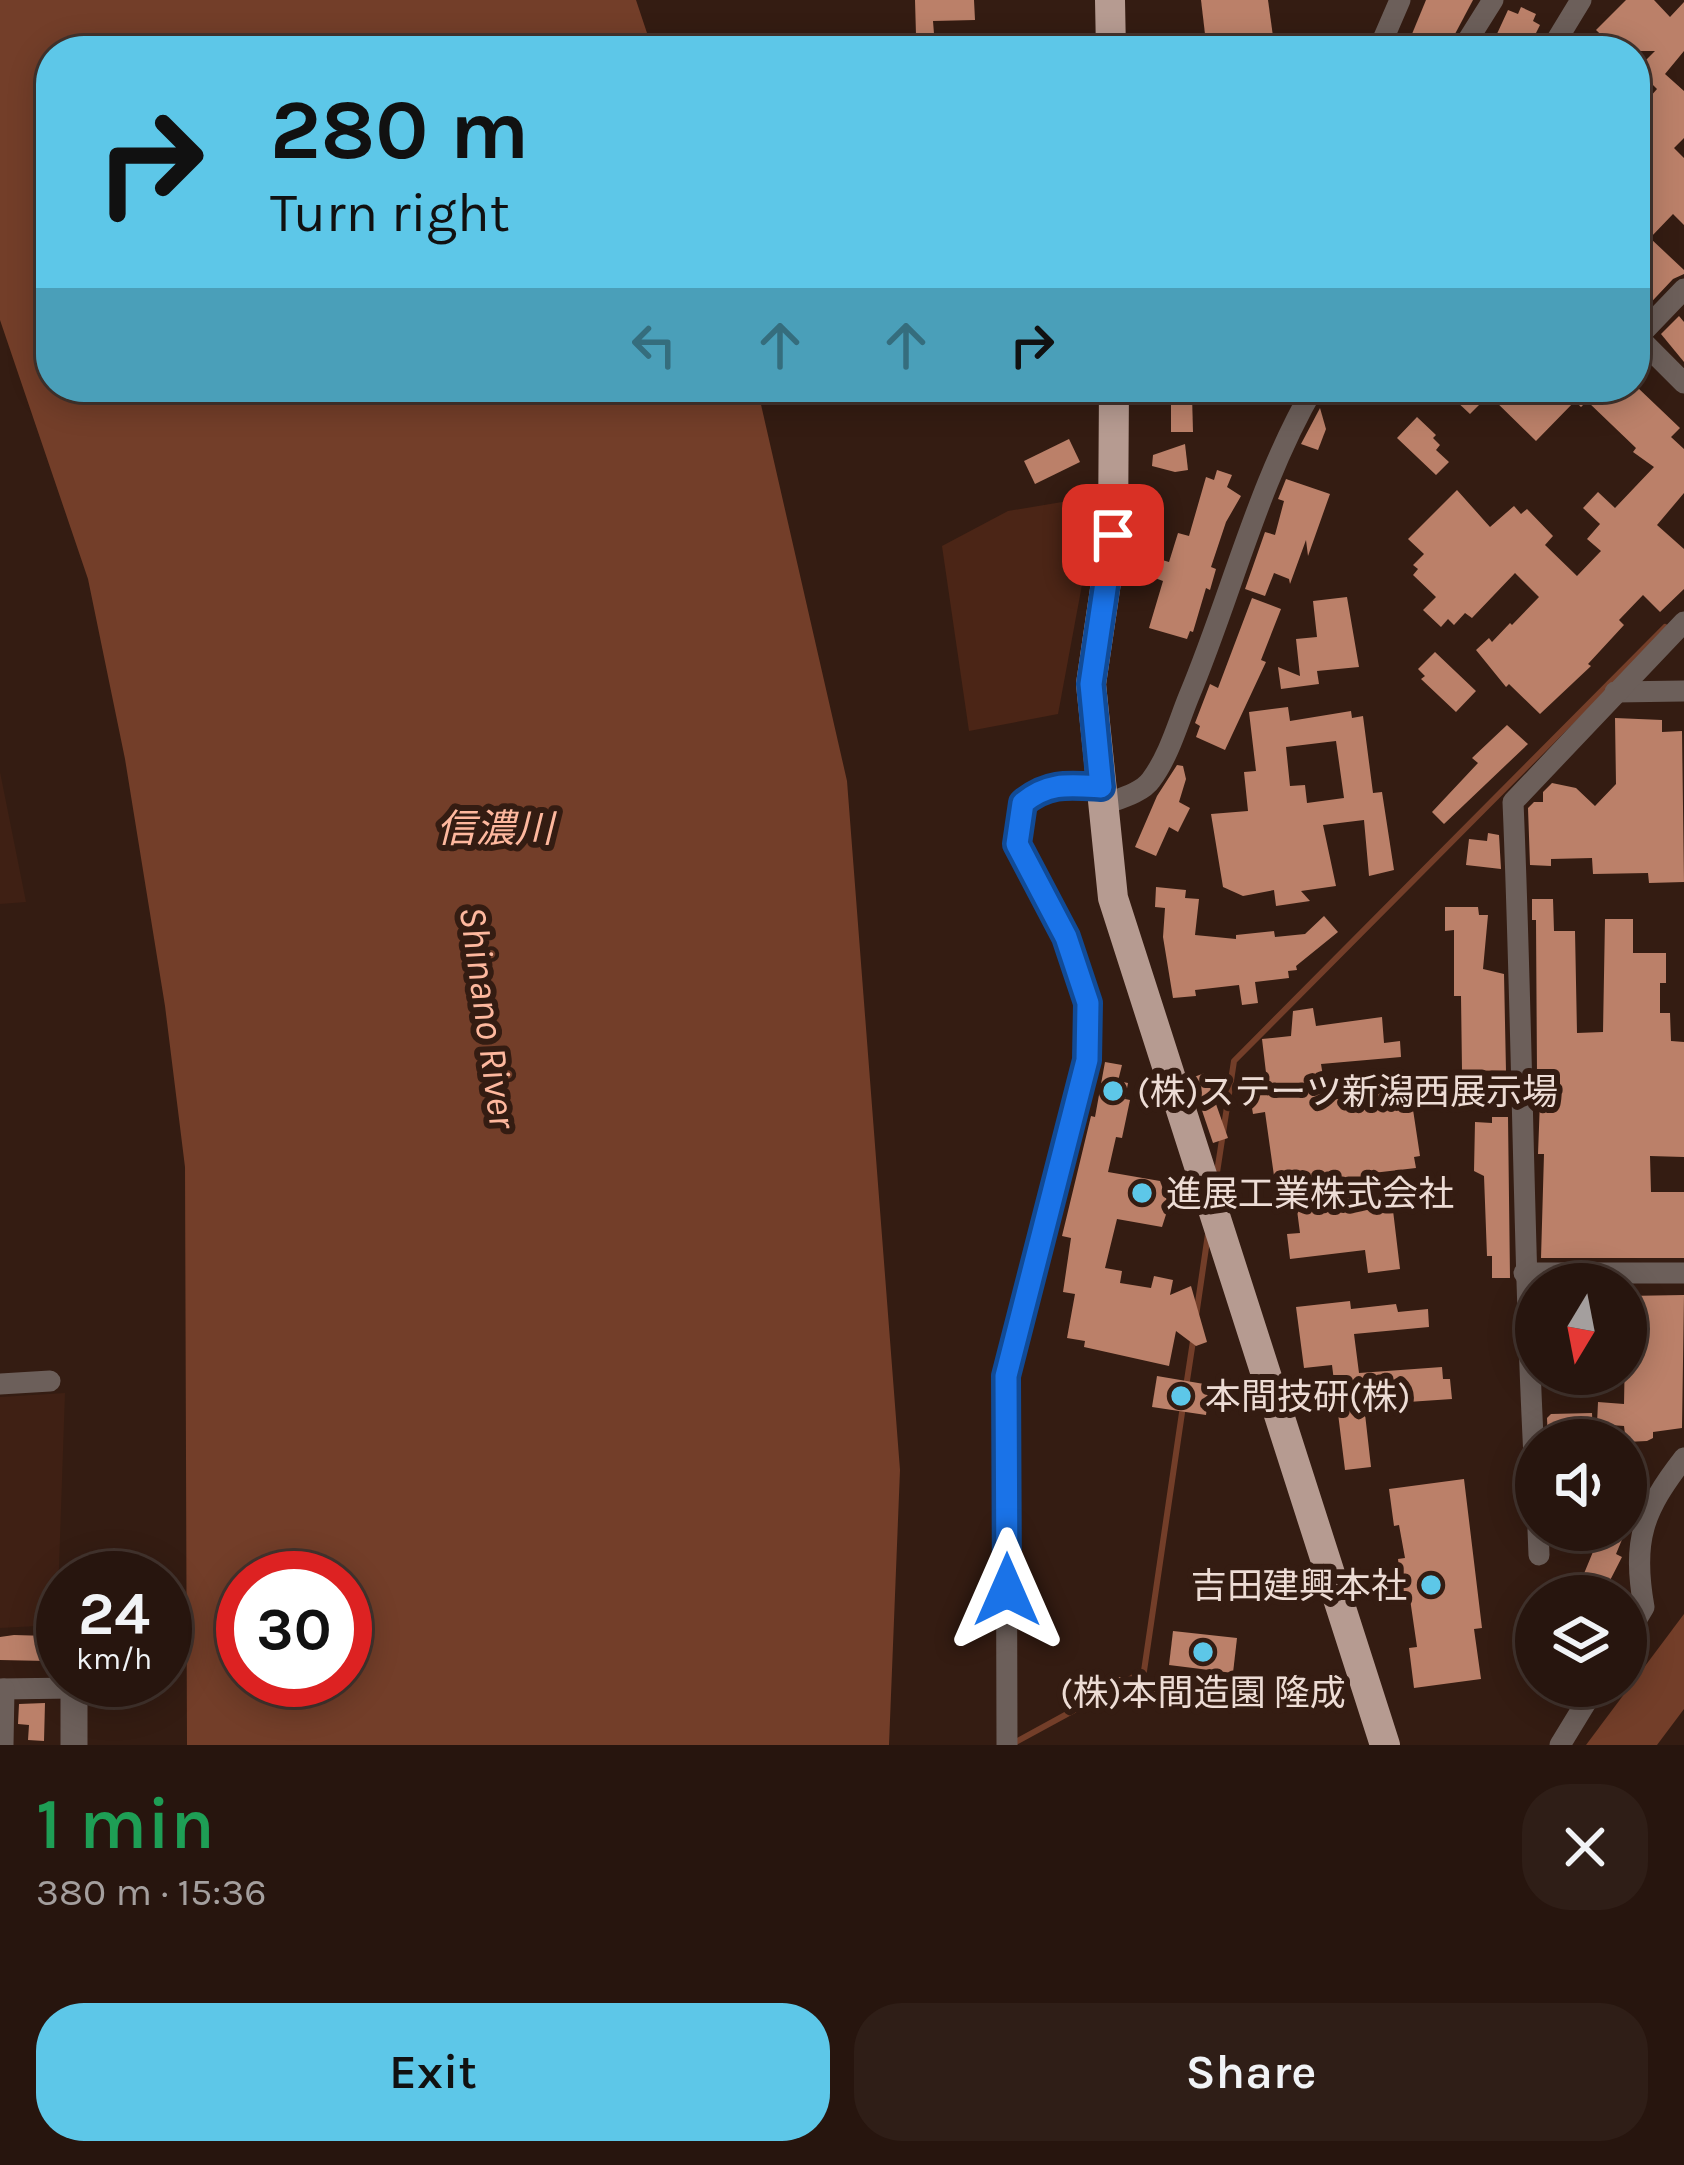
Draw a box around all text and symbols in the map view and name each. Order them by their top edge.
text: 280 m [270,81,529,179]
icon: right [72,84,228,240]
text: Turn right [270,181,510,245]
icon: left [621,312,687,378]
icon: ahead [747,312,813,378]
icon: ahead [873,312,939,378]
icon: right [999,312,1065,378]
pin [1062,484,1164,586]
icon: arrive [1080,502,1146,568]
water label: 信濃川 [436,806,557,852]
water label: Shinano River [450,903,527,1133]
place label: (株)ステーツ新潟西展示場 [1137,1071,1558,1113]
marker: (株)ステーツ新潟西展示場 [1100,1078,1126,1104]
place label: 進展工業株式会社 [1166,1173,1454,1215]
marker: 進展工業株式会社 [1129,1180,1155,1206]
north arrow [1515,1263,1647,1395]
map controls [1515,1263,1647,1707]
place label: 本間技研(株) [1205,1376,1411,1418]
marker: 本間技研(株) [1168,1383,1194,1409]
button: sound [1515,1419,1647,1551]
position arrow [944,1527,1070,1653]
speed limit sign: 30 [216,1551,372,1707]
place label: 吉田建興本社 [1191,1565,1407,1607]
marker: 吉田建興本社 [1418,1572,1444,1598]
button: layers [1515,1575,1647,1707]
text: 24 [78,1579,150,1649]
marker: (株)本間造園 隆成 [1190,1639,1216,1665]
text: km/h [76,1641,152,1677]
place label: (株)本間造園 隆成 [1060,1672,1346,1714]
text: 1 min [36,1782,215,1866]
button: close [1522,1784,1648,1910]
text: 380 m · 15:36 [36,1869,267,1915]
button: Exit [36,2003,830,2141]
button: Share [854,2003,1648,2141]

